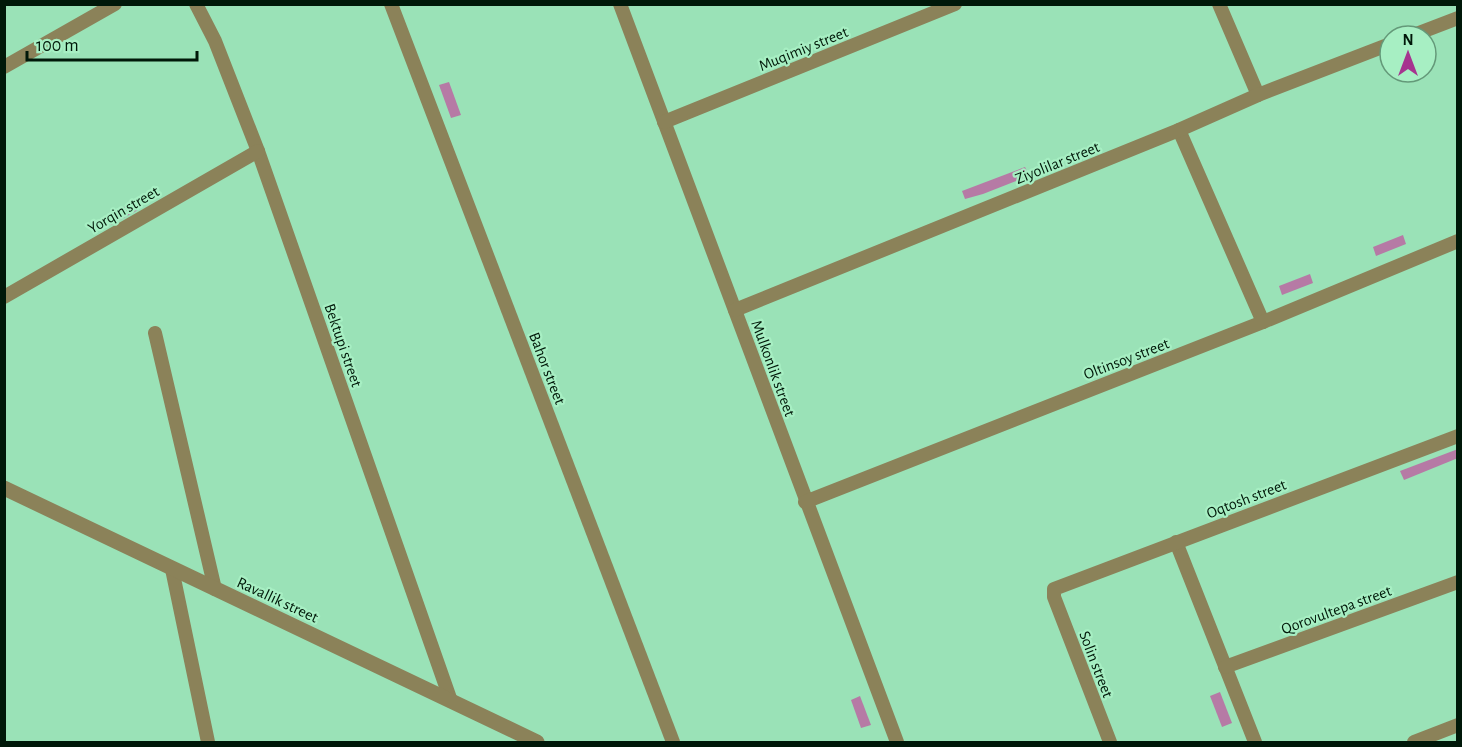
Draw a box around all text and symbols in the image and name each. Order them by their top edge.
scale bar [27,24,196,62]
street label: Muqimiy street [757,24,851,75]
north arrow [1378,24,1438,84]
text: N [1402,32,1414,48]
text: 100 m [36,37,79,55]
street label: Ziyolilar street [1013,139,1102,188]
street label: Yorqin street [85,183,162,237]
street label: Bektupi street [321,302,365,389]
street label: Mulkonlik street [748,318,798,419]
street label: Bahor street [526,330,568,407]
street label: Oltinsoy street [1081,335,1172,384]
street label: Oqtosh street [1204,476,1288,521]
street label: Ravallik street [235,574,321,626]
street label: Qorovultepa street [1279,583,1394,638]
street label: Solin street [1076,629,1116,700]

